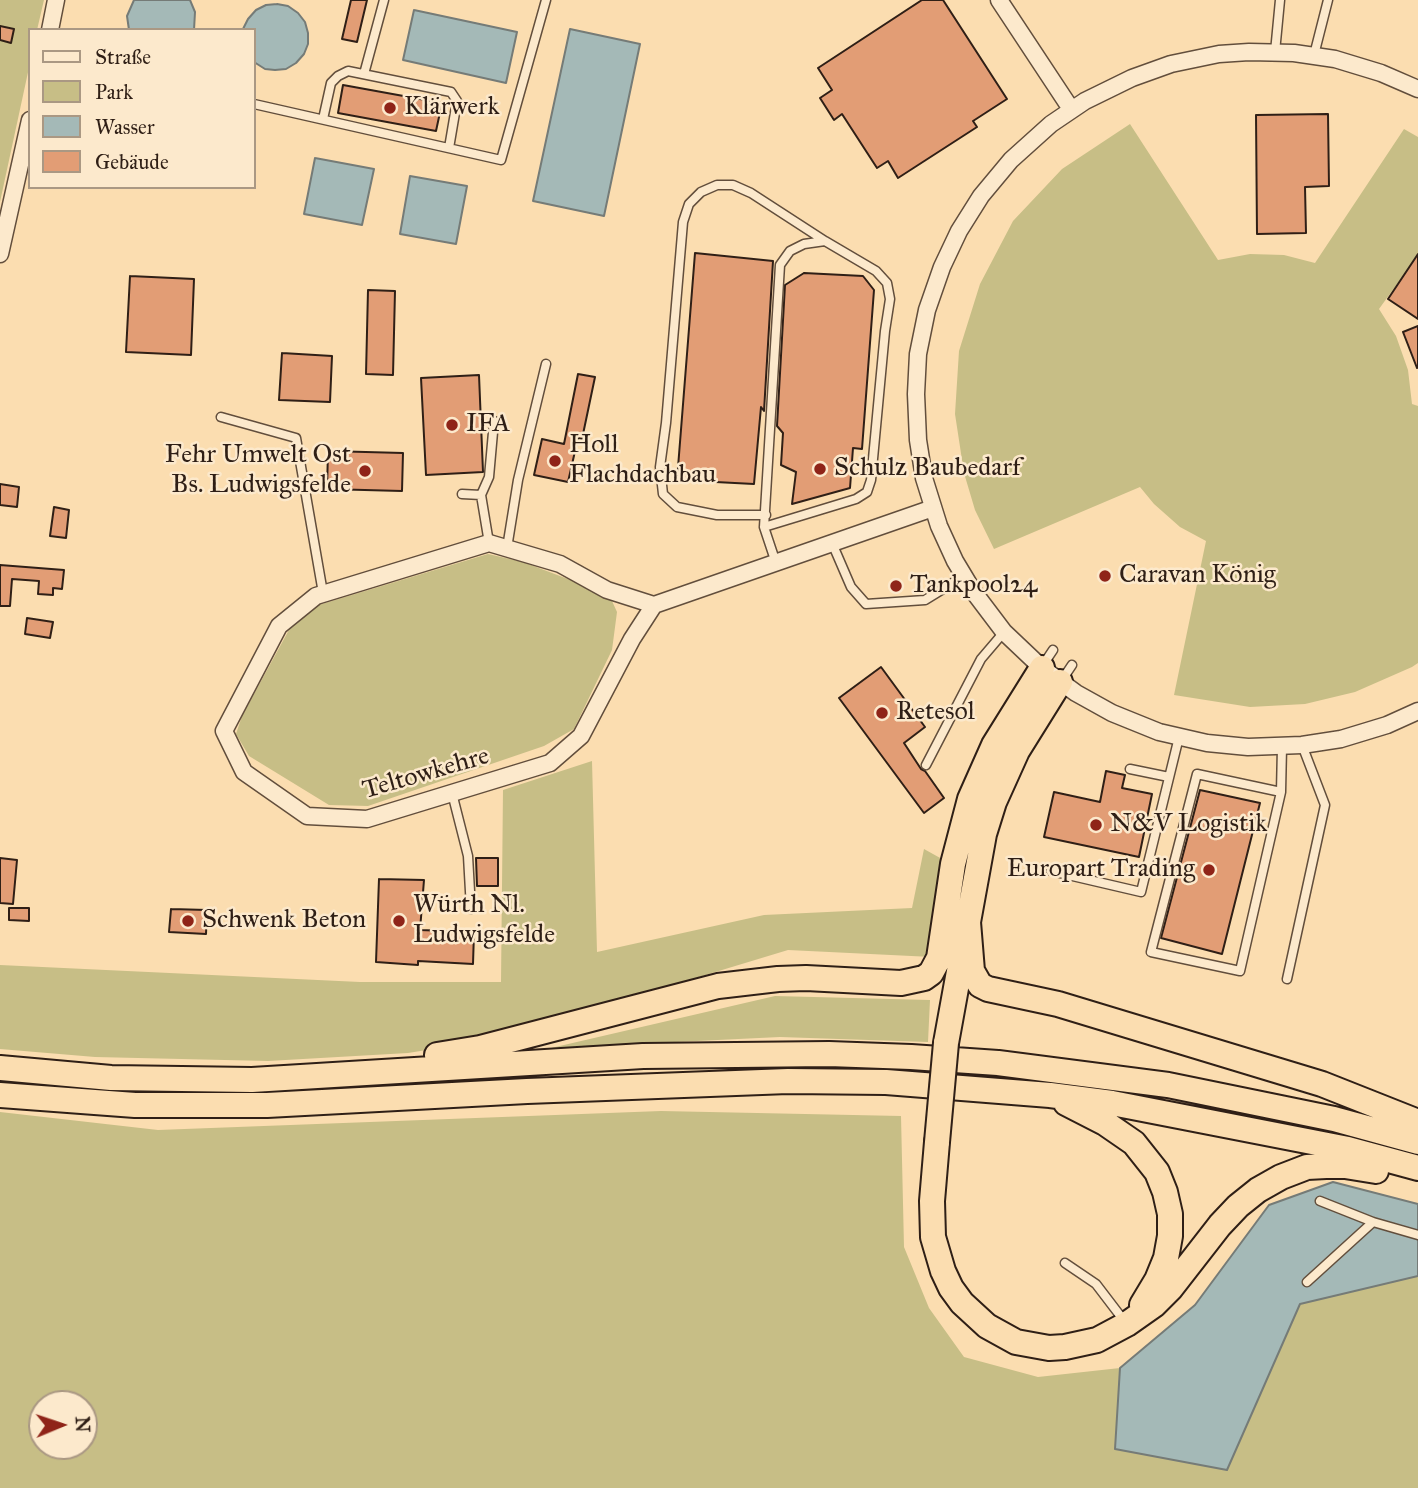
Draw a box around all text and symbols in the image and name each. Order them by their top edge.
legend [28,28,256,189]
text: Straße [95,44,151,70]
text: Park [95,79,133,105]
place label: Klärwerk [404,92,500,124]
marker: Klärwerk [382,100,398,116]
text: Wasser [95,114,155,140]
text: Gebäude [95,149,169,175]
place label: IFA [466,409,510,441]
marker: IFA [444,417,460,433]
place label: Holl Flachdachbau [569,430,716,492]
place label: Fehr Umwelt Ost Bs. Ludwigsfelde [165,440,351,502]
marker: Holl Flachdachbau [547,453,563,469]
place label: Schulz Baubedarf [834,453,1021,485]
marker: Schulz Baubedarf [812,461,828,477]
marker: Fehr Umwelt Ost Bs. Ludwigsfelde [357,463,373,479]
place label: Caravan König [1119,560,1276,592]
marker: Caravan König [1097,568,1113,584]
place label: Tankpool24 [910,570,1037,602]
marker: Tankpool24 [888,578,904,594]
place label: Retesol [896,697,975,729]
marker: Retesol [874,705,890,721]
street label: Teltowkehre [359,741,493,807]
place label: N&V Logistik [1110,809,1267,841]
marker: N&V Logistik [1088,817,1104,833]
place label: Europart Trading [1007,854,1195,886]
marker: Europart Trading [1201,862,1217,878]
place label: Würth Nl. Ludwigsfelde [413,890,555,951]
place label: Schwenk Beton [202,905,366,937]
marker: Schwenk Beton [180,913,196,929]
marker: Würth Nl. Ludwigsfelde [391,913,407,929]
north arrow [28,1390,98,1460]
text: N [71,1416,94,1433]

